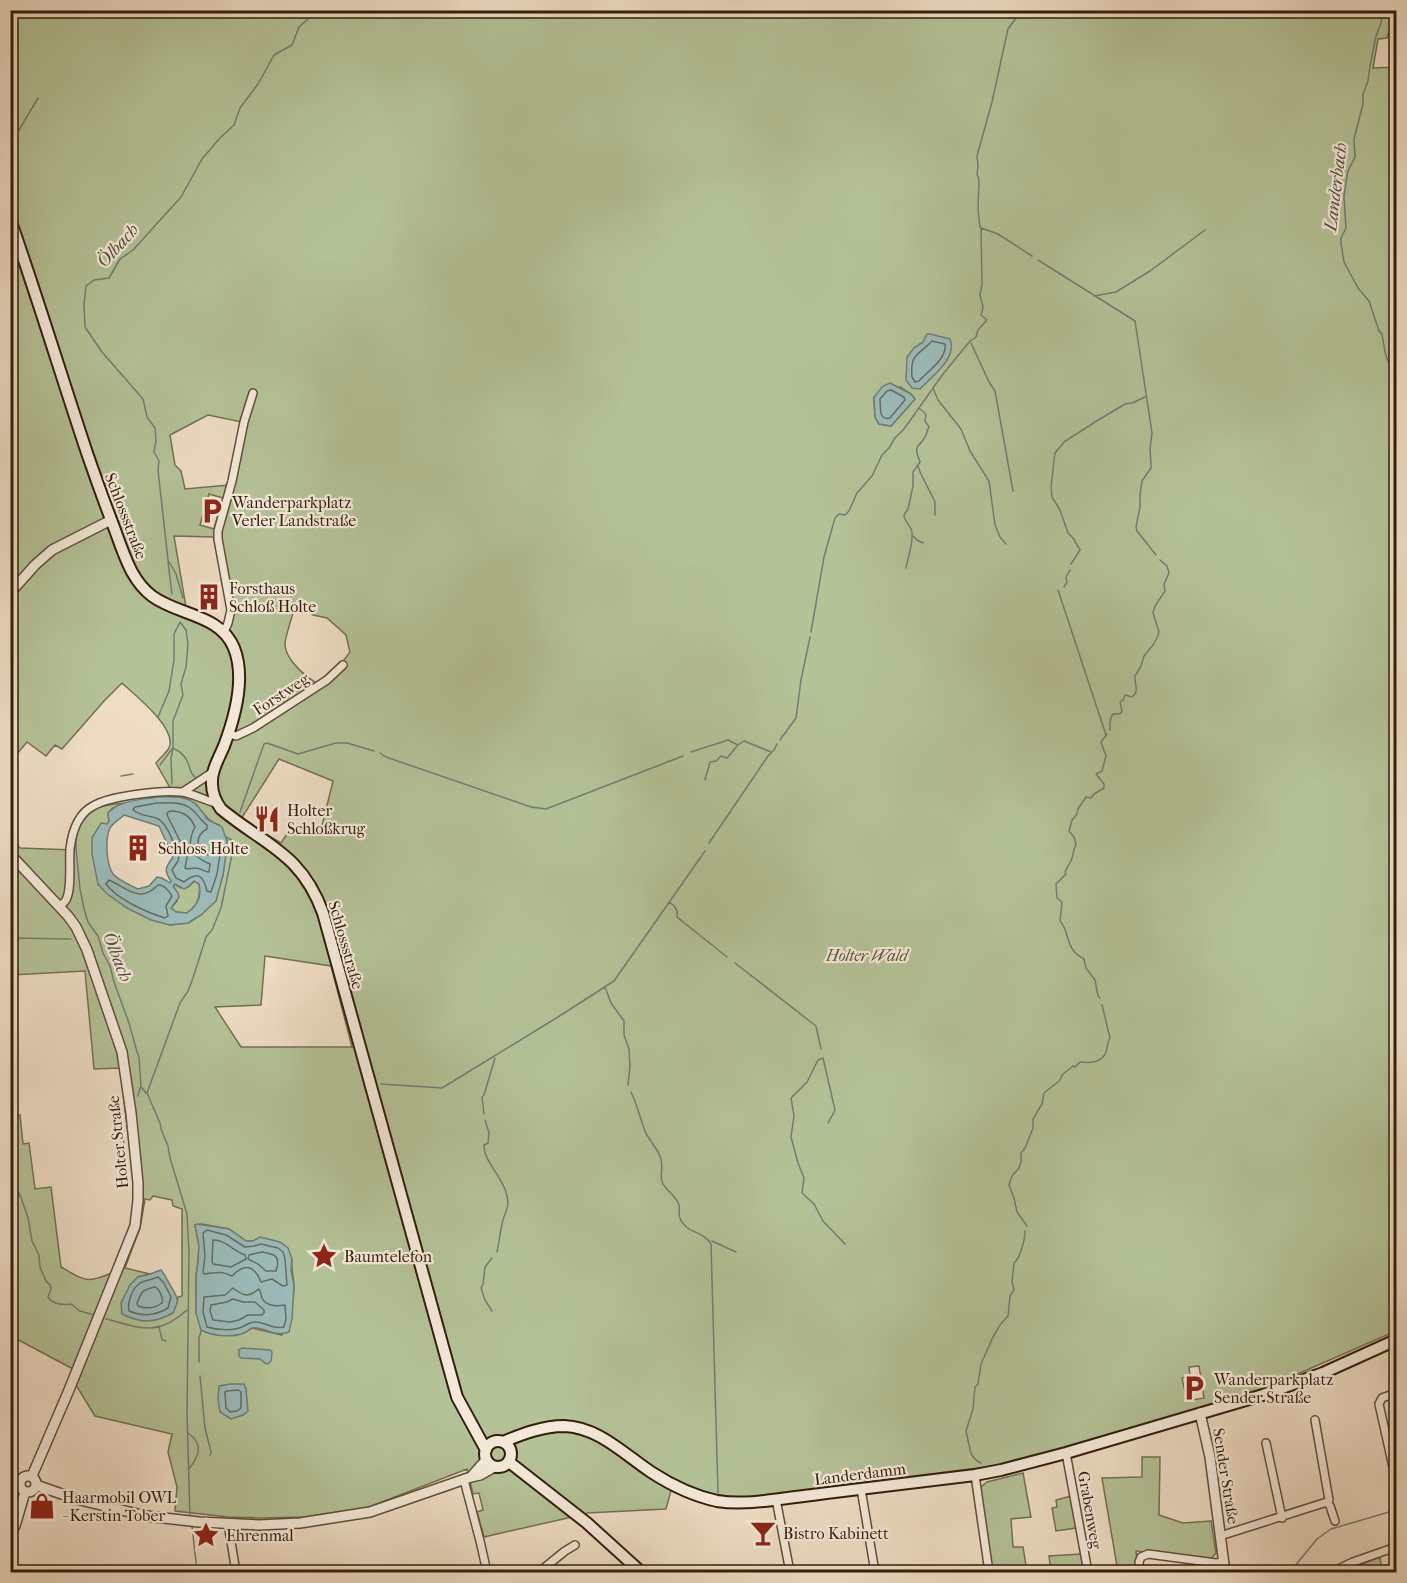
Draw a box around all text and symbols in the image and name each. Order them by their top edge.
water label: Landerbach [1320,142,1352,234]
water label: Ölbach [92,219,143,272]
street label: Schlossstraße [101,470,151,562]
place label: Wanderparkplatz Verler Landstraße [231,493,356,530]
parking icon: Wanderparkplatz Verler Landstraße [197,496,227,526]
place label: Forsthaus Schloß Holte [229,579,316,616]
building icon: Forsthaus Schloß Holte [194,582,224,612]
street label: Forstweg [249,669,313,719]
place label: Holter Schloßkrug [287,801,366,838]
restaurant icon: Holter Schloßkrug [252,804,282,834]
building icon: Schloss Holte [123,833,153,863]
place label: Schloss Holte [158,839,248,858]
street label: Schlossstraße [324,899,368,991]
water label: Ölbach [98,929,137,985]
park label: Holter Wald [825,946,910,965]
street label: Holter Straße [104,1094,132,1189]
place icon: Baumtelefon [309,1241,339,1271]
place label: Baumtelefon [344,1247,433,1266]
place label: Wanderparkplatz Sender Straße [1213,1370,1333,1407]
parking icon: Wanderparkplatz Sender Straße [1179,1373,1209,1403]
street label: Sender Straße [1209,1427,1243,1526]
street label: Landerdamm [813,1459,908,1489]
street label: Grabenweg [1074,1470,1106,1551]
place label: Haarmobil OWL - Kerstin Tober [62,1488,176,1525]
shop icon: Haarmobil OWL - Kerstin Tober [27,1491,57,1521]
bar icon: Bistro Kabinett [748,1518,778,1548]
place icon: Ehrenmal [191,1520,221,1550]
place label: Bistro Kabinett [783,1524,889,1543]
place label: Ehrenmal [226,1526,294,1545]

